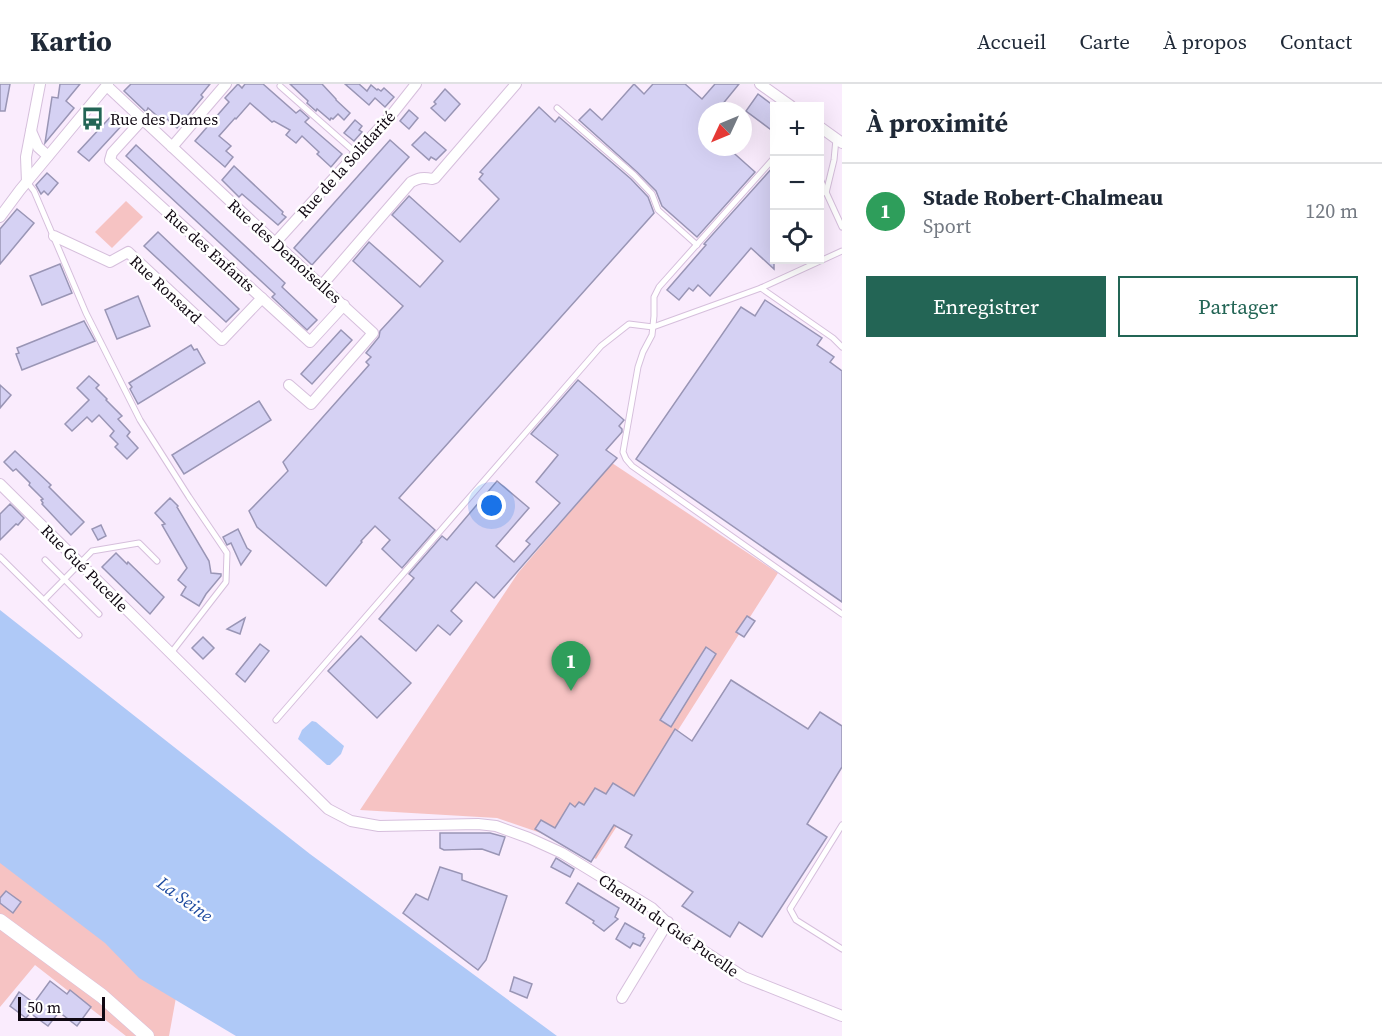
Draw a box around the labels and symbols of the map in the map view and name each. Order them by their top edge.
north arrow [698,102,752,156]
bus stop icon: Rue des Dames [79,106,105,132]
street label: Rue de la Solidarité [292,106,400,222]
place label: Rue des Dames [110,108,218,130]
street label: Rue des Demoiselles [223,194,347,308]
street label: Rue des Enfants [160,204,260,296]
street label: Rue Ronsard [125,250,207,328]
your location [477,491,506,520]
street label: Rue Gué Pucelle [36,519,134,617]
pin: 1 [552,642,590,691]
street label: Chemin du Gué Pucelle [594,868,744,982]
water label: La Seine [151,870,218,928]
scale bar [18,994,105,1022]

